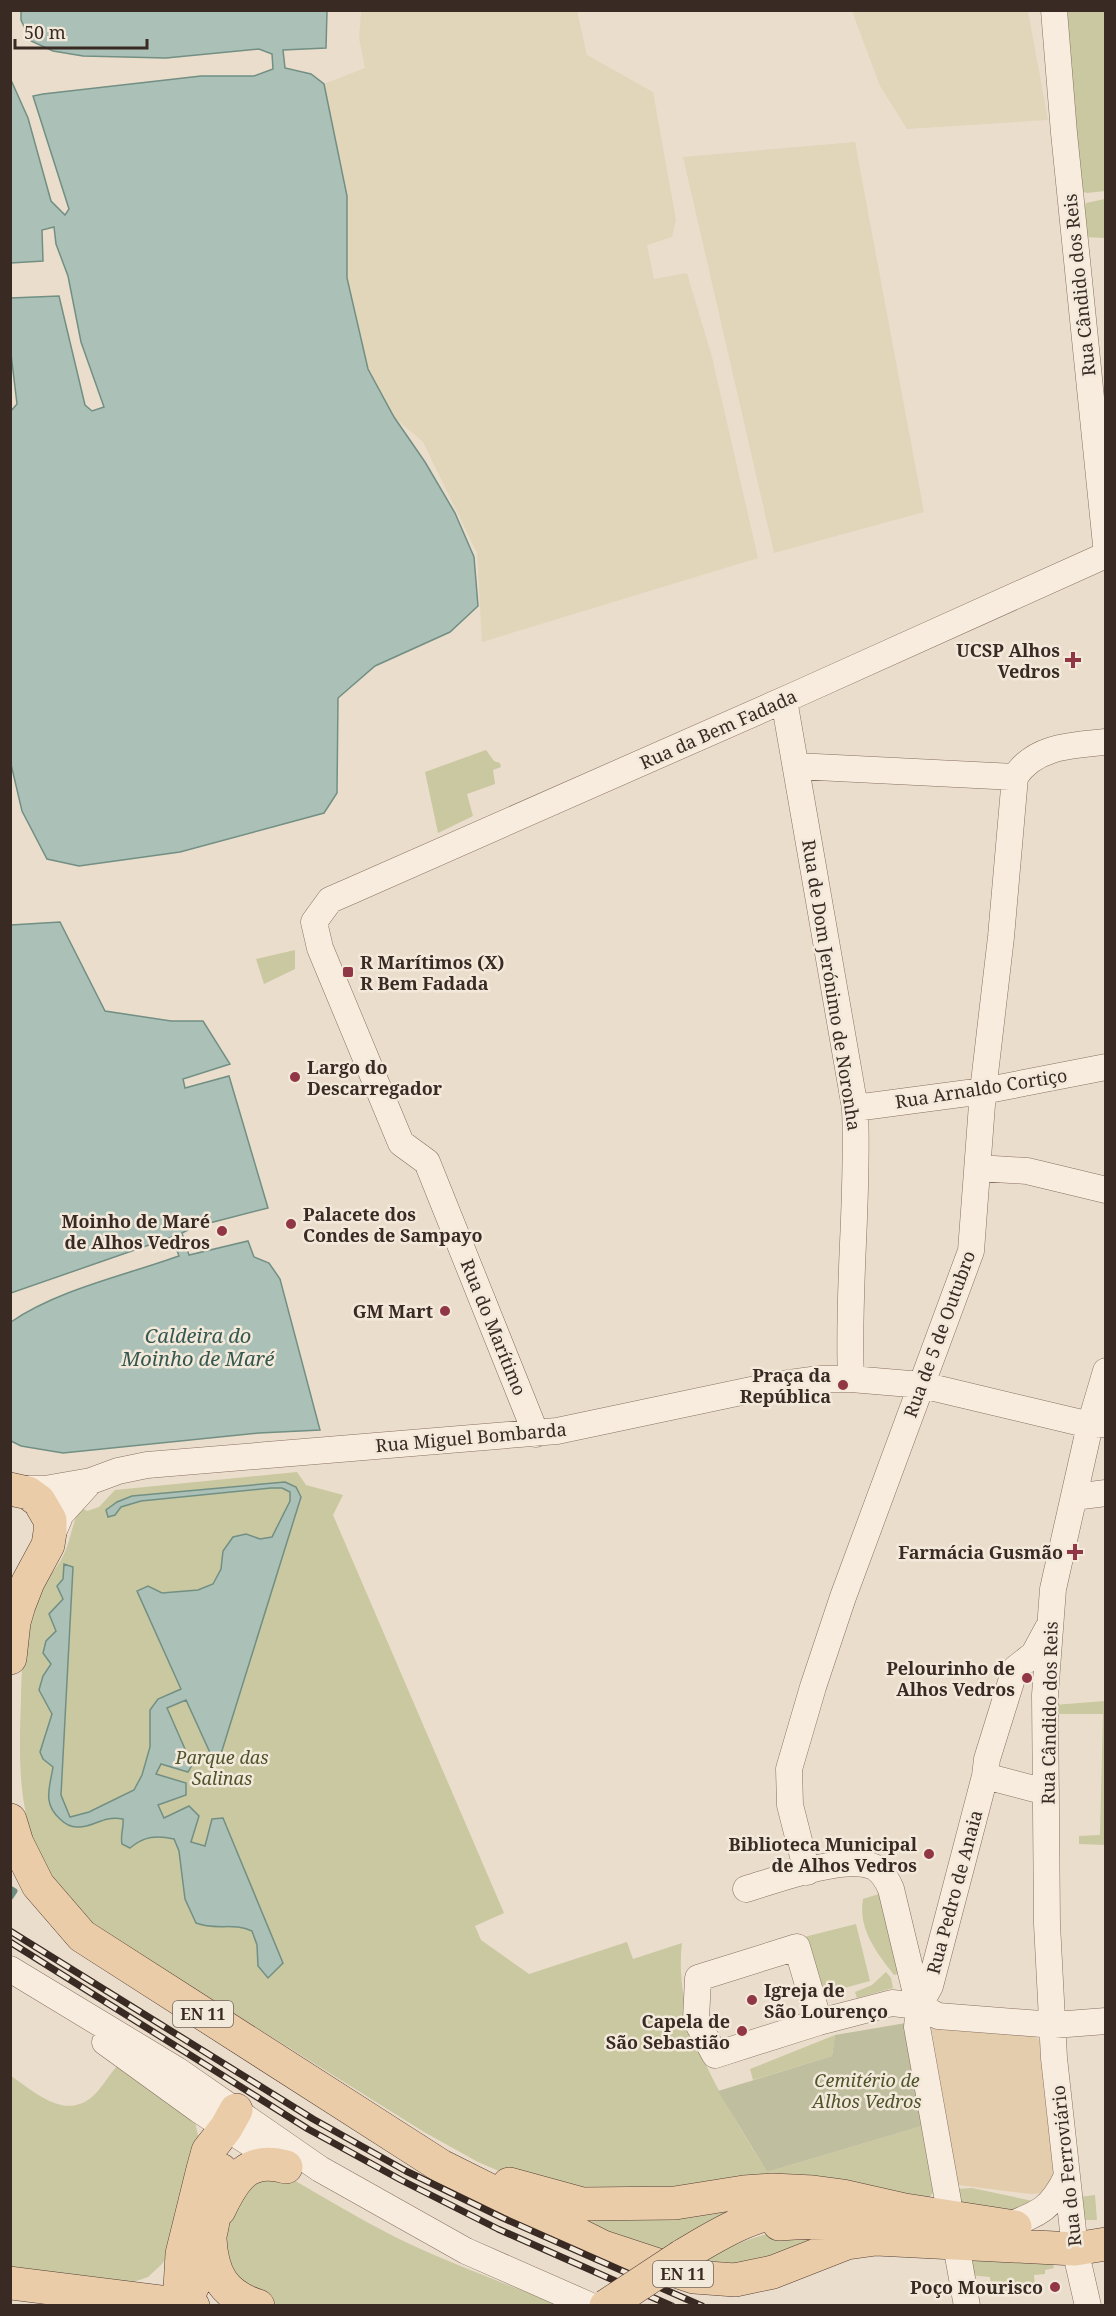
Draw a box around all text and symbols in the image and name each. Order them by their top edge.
scale bar [15,12,147,50]
text: 50 m [24,20,66,44]
street label: Rua Cândido dos Reis [1057,193,1101,377]
place label: UCSP Alhos Vedros [956,638,1060,683]
marker: UCSP Alhos Vedros [1064,651,1082,669]
street label: Rua da Bem Fadada [636,684,800,774]
street label: Rua de Dom Jerónimo de Noronha [797,838,867,1132]
place label: R Marítimos (X) R Bem Fadada [360,950,505,995]
marker: R Marítimos (X) R Bem Fadada [341,965,355,979]
place label: Largo do Descarregador [307,1055,443,1100]
street label: Rua Arnaldo Cortiço [893,1063,1069,1113]
marker: Largo do Descarregador [288,1070,302,1084]
place label: Palacete dos Condes de Sampayo [303,1202,483,1247]
place label: Moinho de Maré de Alhos Vedros [61,1209,210,1254]
marker: Palacete dos Condes de Sampayo [284,1217,298,1231]
marker: Moinho de Maré de Alhos Vedros [215,1224,229,1238]
street label: Rua de 5 de Outubro [898,1247,980,1421]
street label: Rua do Marítimo [456,1255,532,1399]
place label: GM Mart [353,1299,433,1323]
marker: GM Mart [438,1304,452,1318]
water label: Caldeira do Moinho de Maré [121,1322,276,1372]
place label: Praça da República [740,1363,831,1408]
marker: Praça da República [836,1378,850,1392]
street label: Rua Miguel Bombarda [374,1417,568,1457]
place label: Farmácia Gusmão [898,1540,1063,1564]
marker: Farmácia Gusmão [1068,1545,1082,1559]
street label: Rua Cândido dos Reis [1035,1621,1063,1805]
place label: Pelourinho de Alhos Vedros [886,1656,1015,1701]
marker: Pelourinho de Alhos Vedros [1020,1671,1034,1685]
park label: Parque das Salinas [174,1745,269,1790]
street label: Rua Pedro de Anaia [921,1807,987,1977]
place label: Biblioteca Municipal de Alhos Vedros [729,1832,918,1877]
marker: Biblioteca Municipal de Alhos Vedros [922,1847,936,1861]
place label: Igreja de São Lourenço [764,1978,888,2023]
marker: Igreja de São Lourenço [745,1993,759,2007]
road number: EN 11 [173,2001,233,2027]
place label: Capela de São Sebastião [606,2009,730,2054]
marker: Capela de São Sebastião [735,2024,749,2038]
park label: Cemitério de Alhos Vedros [810,2068,922,2113]
street label: Rua do Ferroviário [1046,2084,1086,2248]
road number: EN 11 [653,2261,713,2287]
place label: Poço Mourisco [910,2275,1043,2299]
marker: Poço Mourisco [1048,2280,1062,2294]

